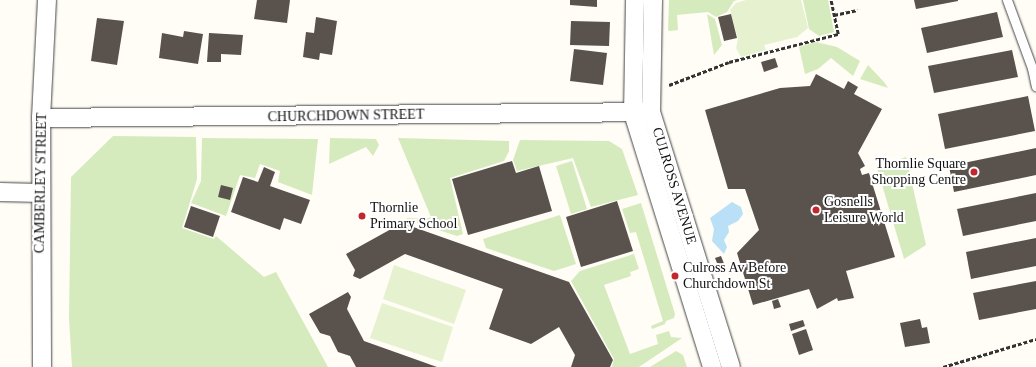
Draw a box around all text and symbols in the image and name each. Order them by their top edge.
street label: CHURCHDOWN STREET [268,106,424,126]
street label: CAMBERLEY STREET [31,112,51,254]
street label: CULROSS AVENUE [648,125,700,247]
place label: Thornlie Square Shopping Centre [872,156,966,188]
marker: Thornlie Square Shopping Centre [969,167,979,177]
place label: Gosnells Leisure World [824,194,904,226]
place label: Thornlie Primary School [370,200,457,232]
marker: Gosnells Leisure World [811,205,821,215]
marker: Thornlie Primary School [357,211,367,221]
place label: Culross Av Before Churchdown St [683,260,787,292]
marker: Culross Av Before Churchdown St [670,271,680,281]

